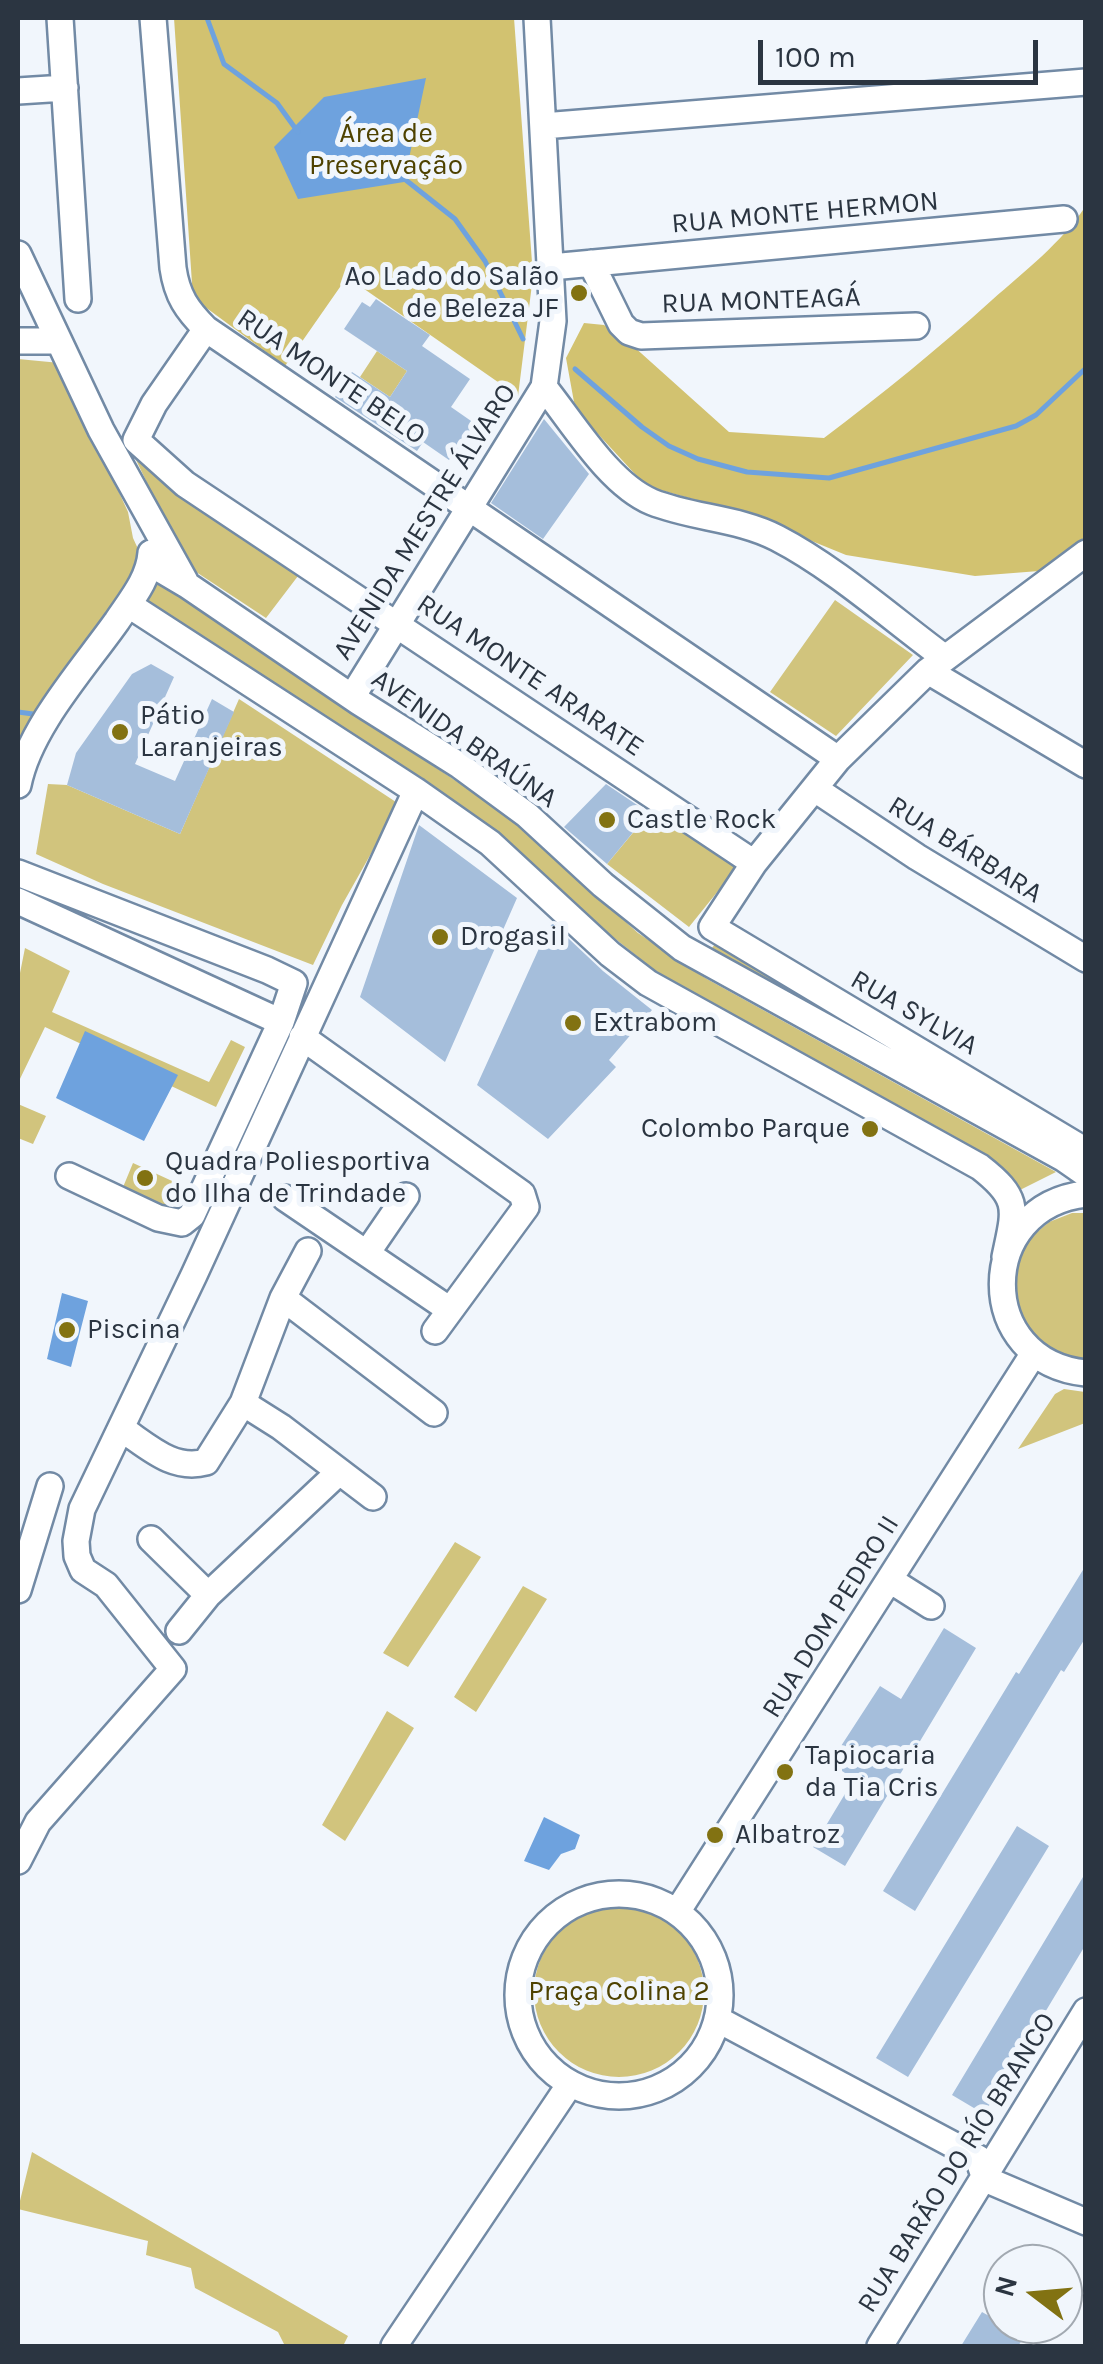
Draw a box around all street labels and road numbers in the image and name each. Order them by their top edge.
street label: RUA MONTE HERMON [670,185,940,241]
street label: RUA MONTEAGÁ [661,281,861,321]
street label: RUA MONTE BELO [230,302,432,452]
street label: AVENIDA MESTRE ÁLVARO [326,378,524,666]
street label: RUA MONTE ARARATE [410,588,650,764]
street label: AVENIDA BRAÚNA [365,662,563,816]
street label: RUA BÁRBARA [882,789,1048,911]
street label: RUA SYLVIA [844,963,984,1063]
street label: RUA DOM PEDRO II [755,1510,907,1724]
street label: RUA BARÃO DO RÍO BRANCO [851,2007,1063,2319]

